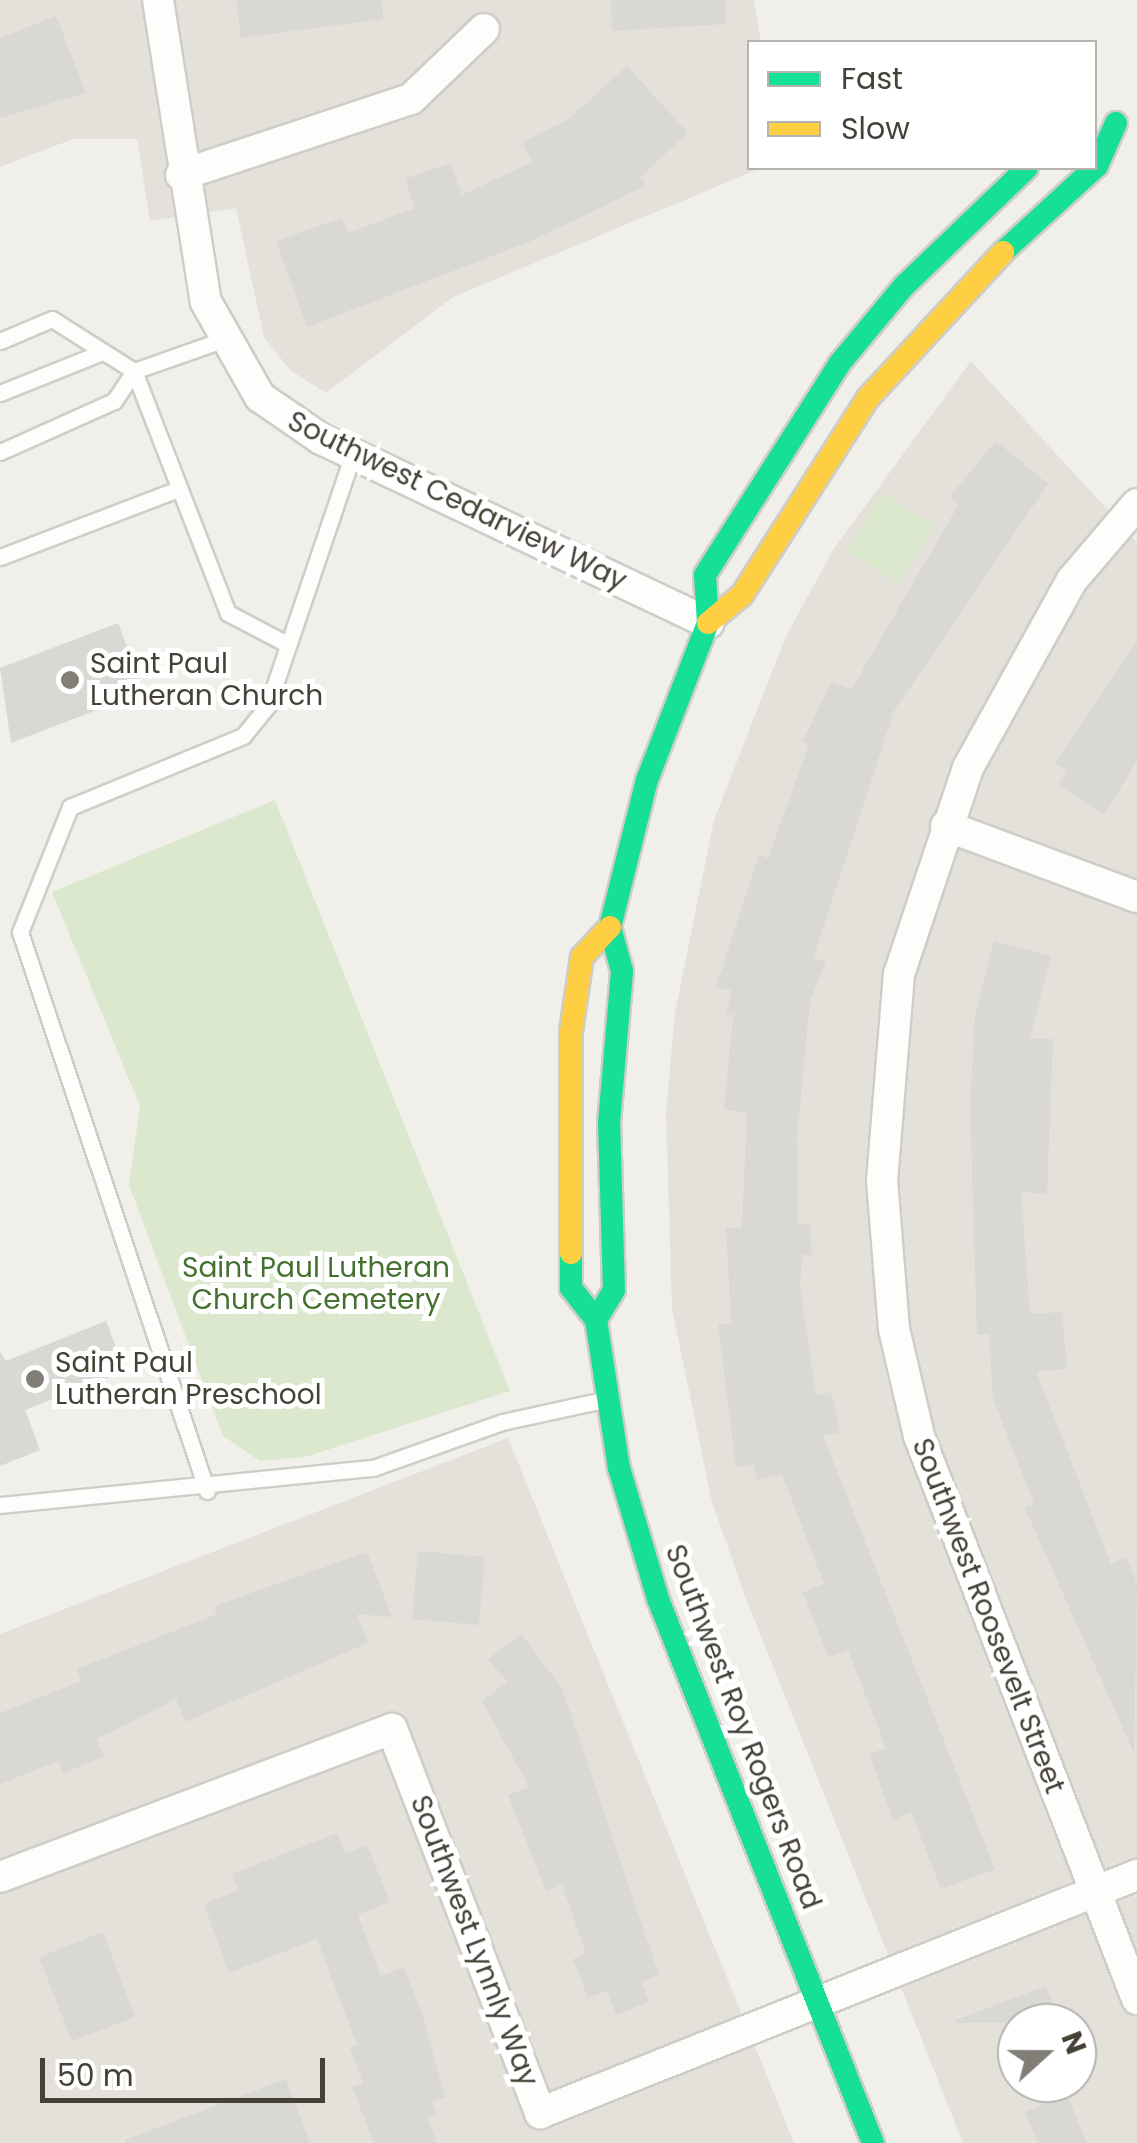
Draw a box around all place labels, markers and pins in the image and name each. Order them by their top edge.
place label: Saint Paul Lutheran Church [90,647,323,713]
marker: Saint Paul Lutheran Church [59,669,81,691]
place label: Saint Paul Lutheran Preschool [55,1346,322,1412]
marker: Saint Paul Lutheran Preschool [24,1368,46,1390]

